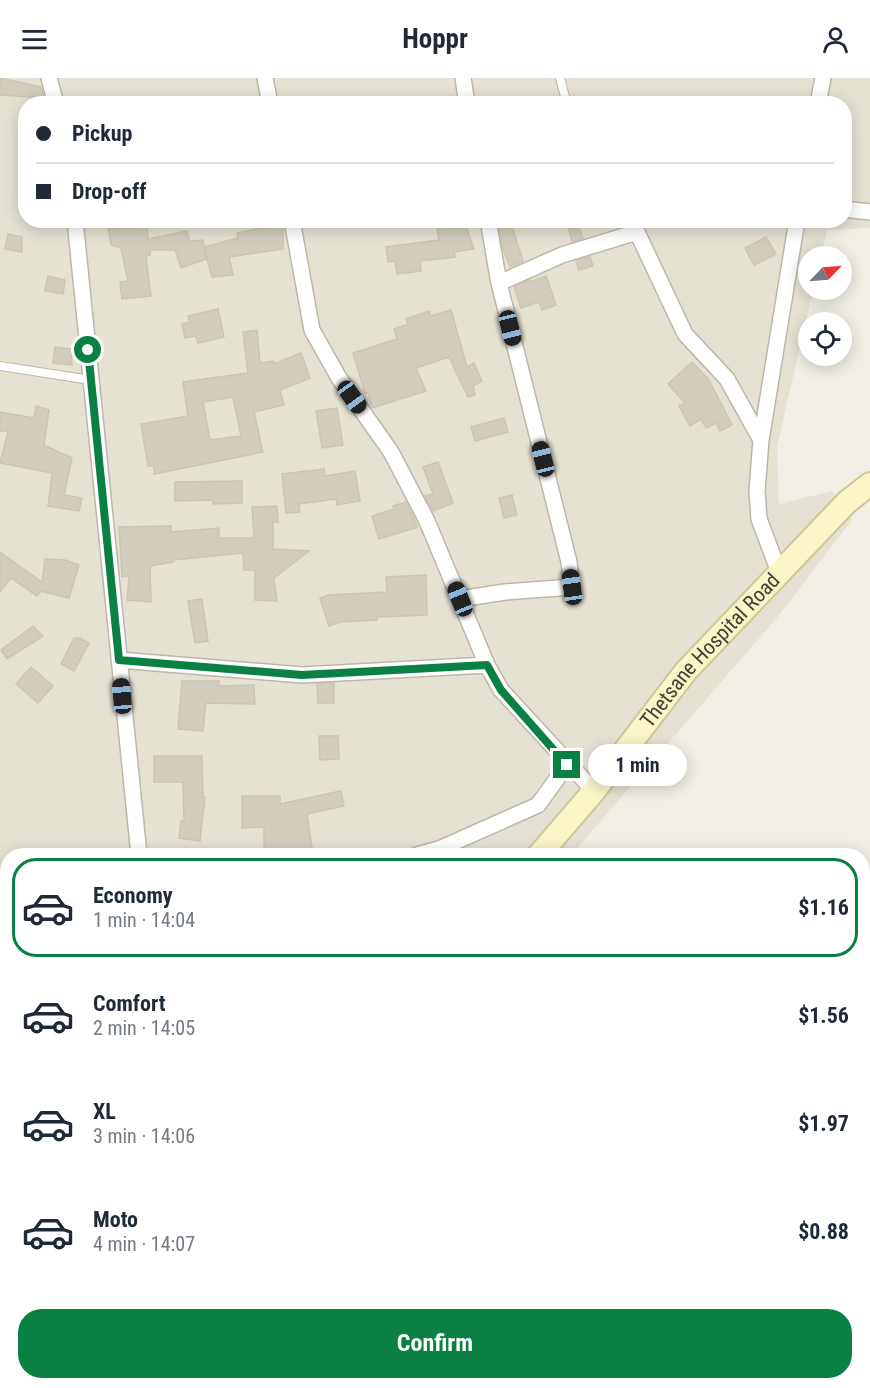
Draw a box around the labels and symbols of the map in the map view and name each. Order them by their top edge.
north arrow [798,246,852,300]
car [497,308,523,348]
route start [74,336,101,363]
car [334,377,370,417]
car [530,439,556,479]
car [561,568,583,606]
street label: Thetsane Hospital Road [635,568,785,732]
car [445,579,475,619]
car [111,677,133,715]
callout: 1 min [588,744,687,786]
route end [553,751,580,778]

